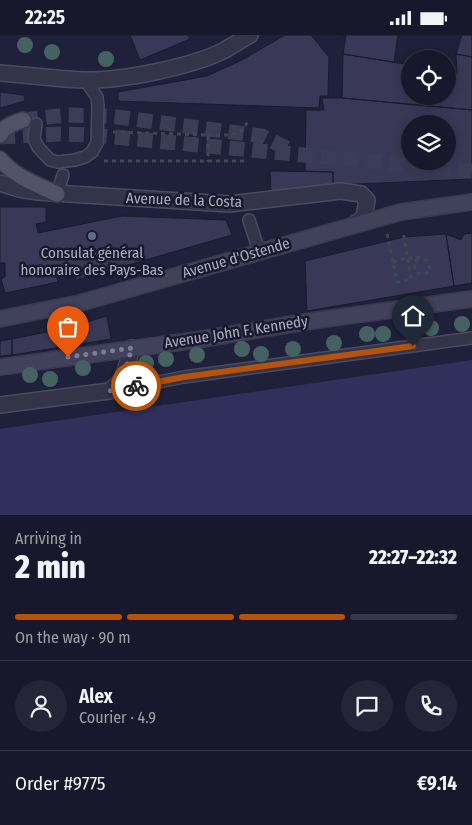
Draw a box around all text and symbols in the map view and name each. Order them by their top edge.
text: 22:25 [25,6,65,29]
map controls [401,50,456,170]
button: locate [401,50,456,105]
button: layers [401,115,456,170]
street label: Avenue de la Costa [126,189,242,211]
marker: Consulat général honoraire des Pays-Bas [86,230,98,242]
street label: Avenue d'Ostende [180,234,292,282]
place label: Consulat général honoraire des Pays-Bas [20,244,164,279]
pin [392,295,434,346]
icon: home [399,302,427,330]
pin [47,306,89,357]
street label: Avenue John F. Kennedy [163,312,309,352]
icon: bag [54,313,82,341]
courier [111,361,161,411]
icon: bike [122,372,150,400]
text: Arriving in [15,529,82,548]
text: 22:27–22:32 [369,546,457,569]
text: 2 min [15,548,86,586]
text: On the way · 90 m [15,628,131,647]
button: person [15,680,67,732]
button: chat [341,680,393,732]
button: phone [405,680,457,732]
text: Alex [79,685,113,708]
text: Courier · 4.9 [79,708,156,727]
text: Order #9775 [15,772,106,795]
text: €9.14 [417,772,457,795]

